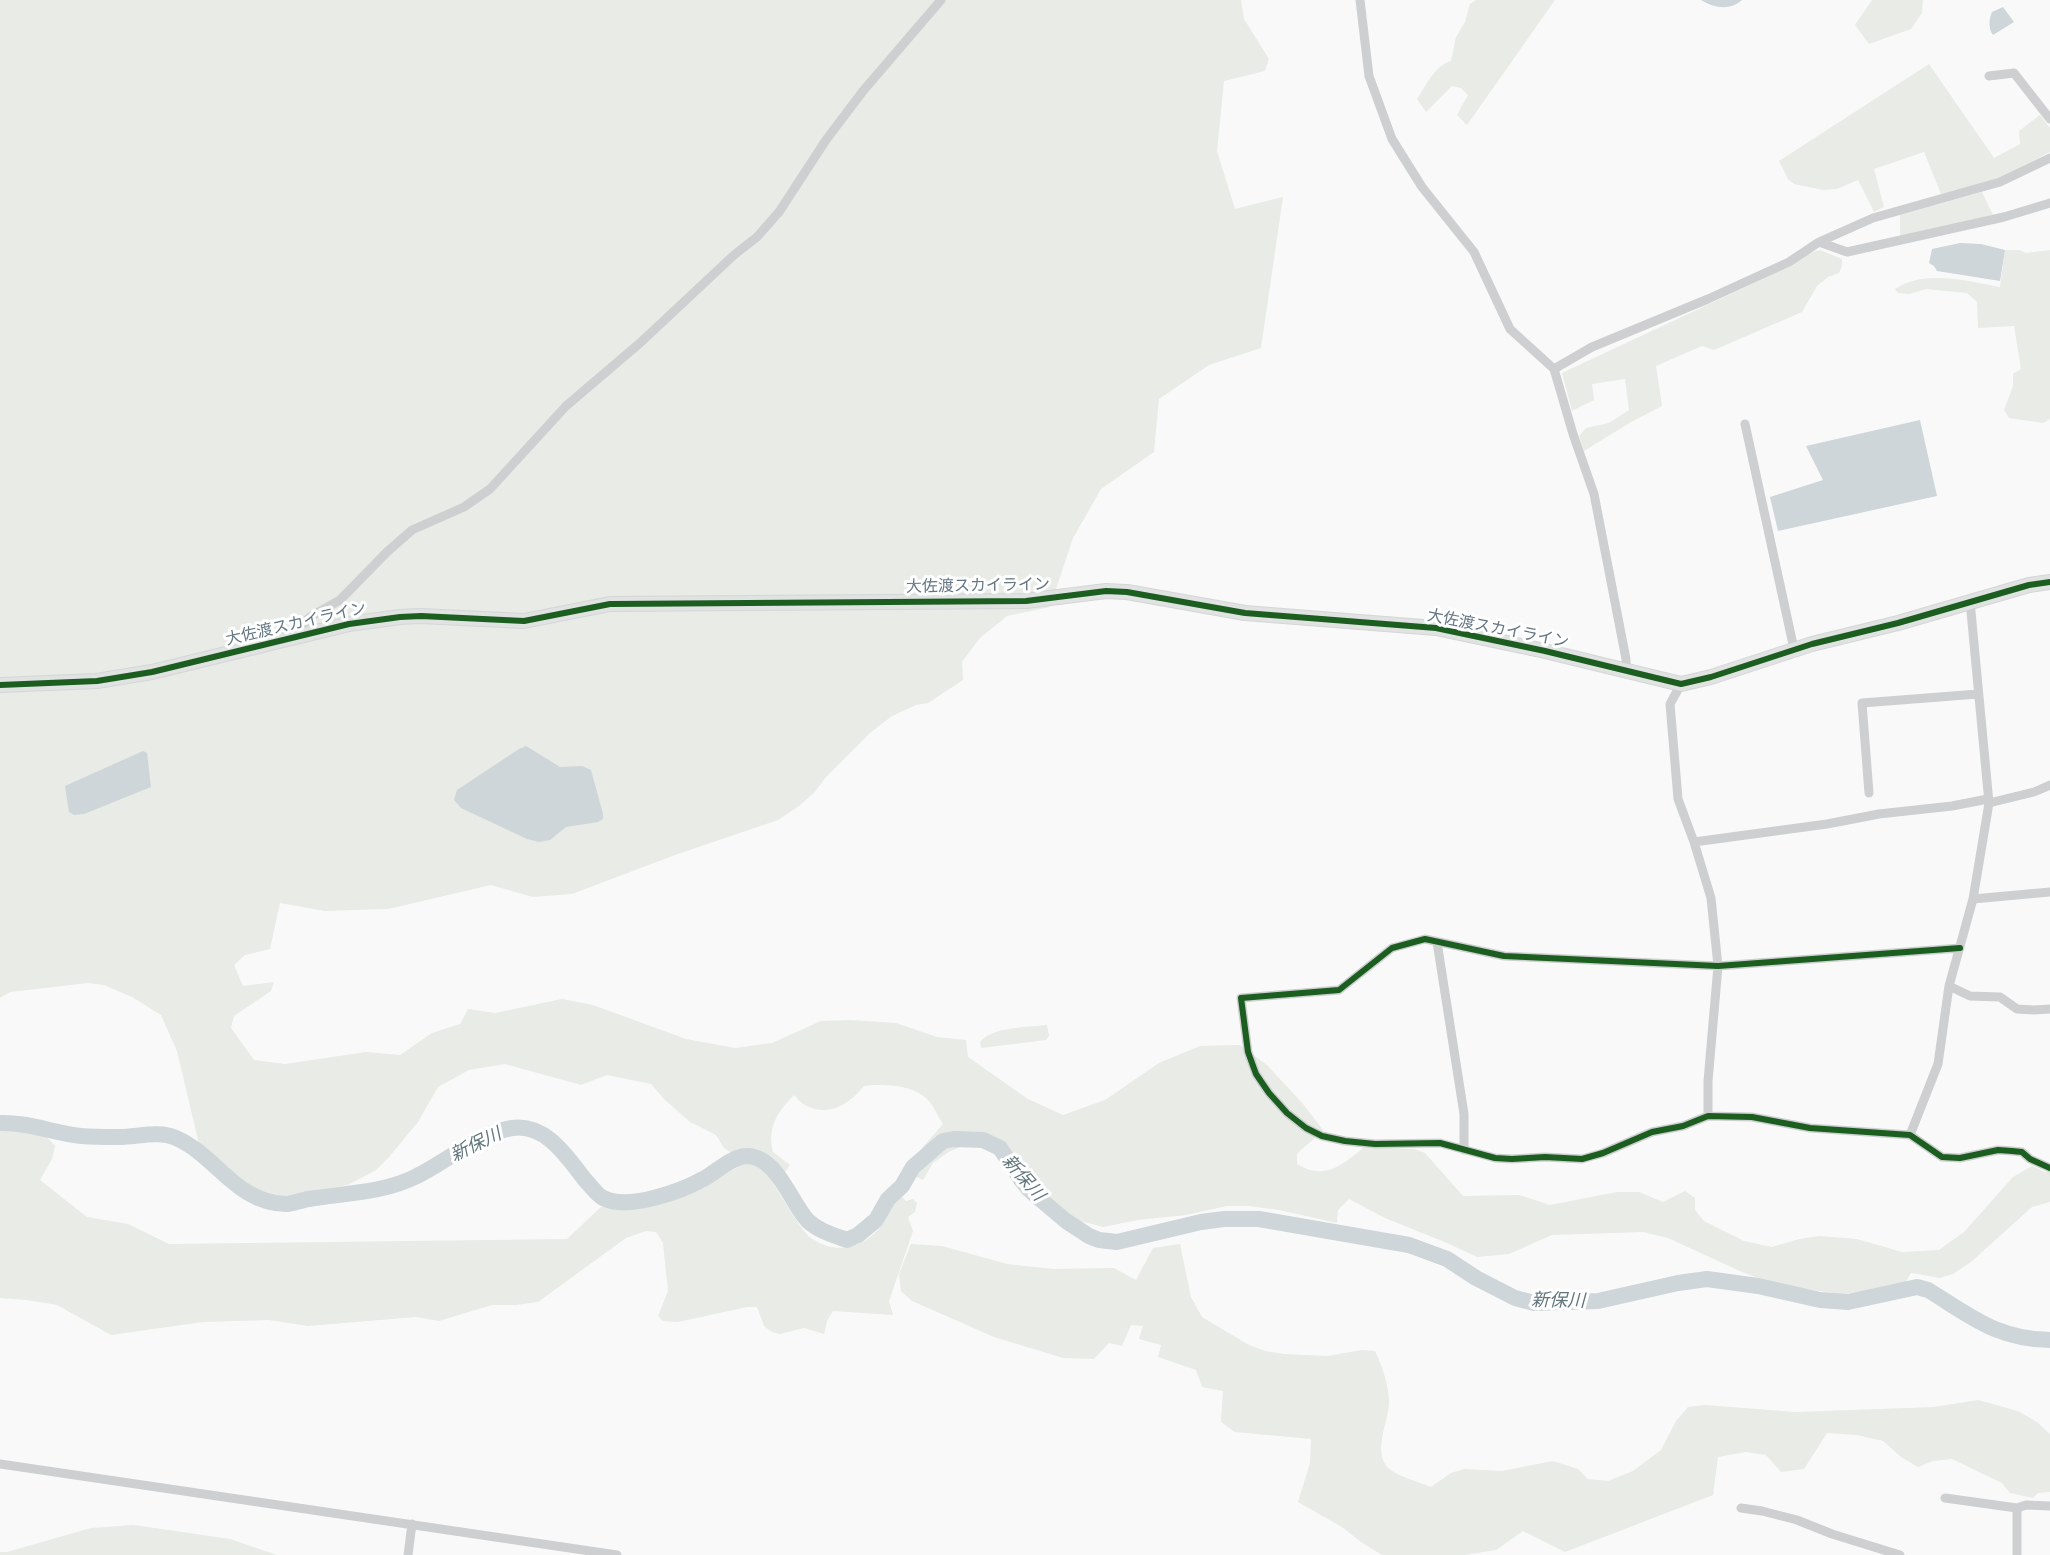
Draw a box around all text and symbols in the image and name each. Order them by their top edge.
street label: 大佐渡スカイライン [906,575,1050,597]
street label: 大佐渡スカイライン [224,598,368,650]
street label: 大佐渡スカイライン [1425,606,1571,652]
water label: 新保川 [447,1123,505,1167]
water label: 新保川 [997,1151,1049,1205]
water label: 新保川 [1531,1290,1585,1312]

